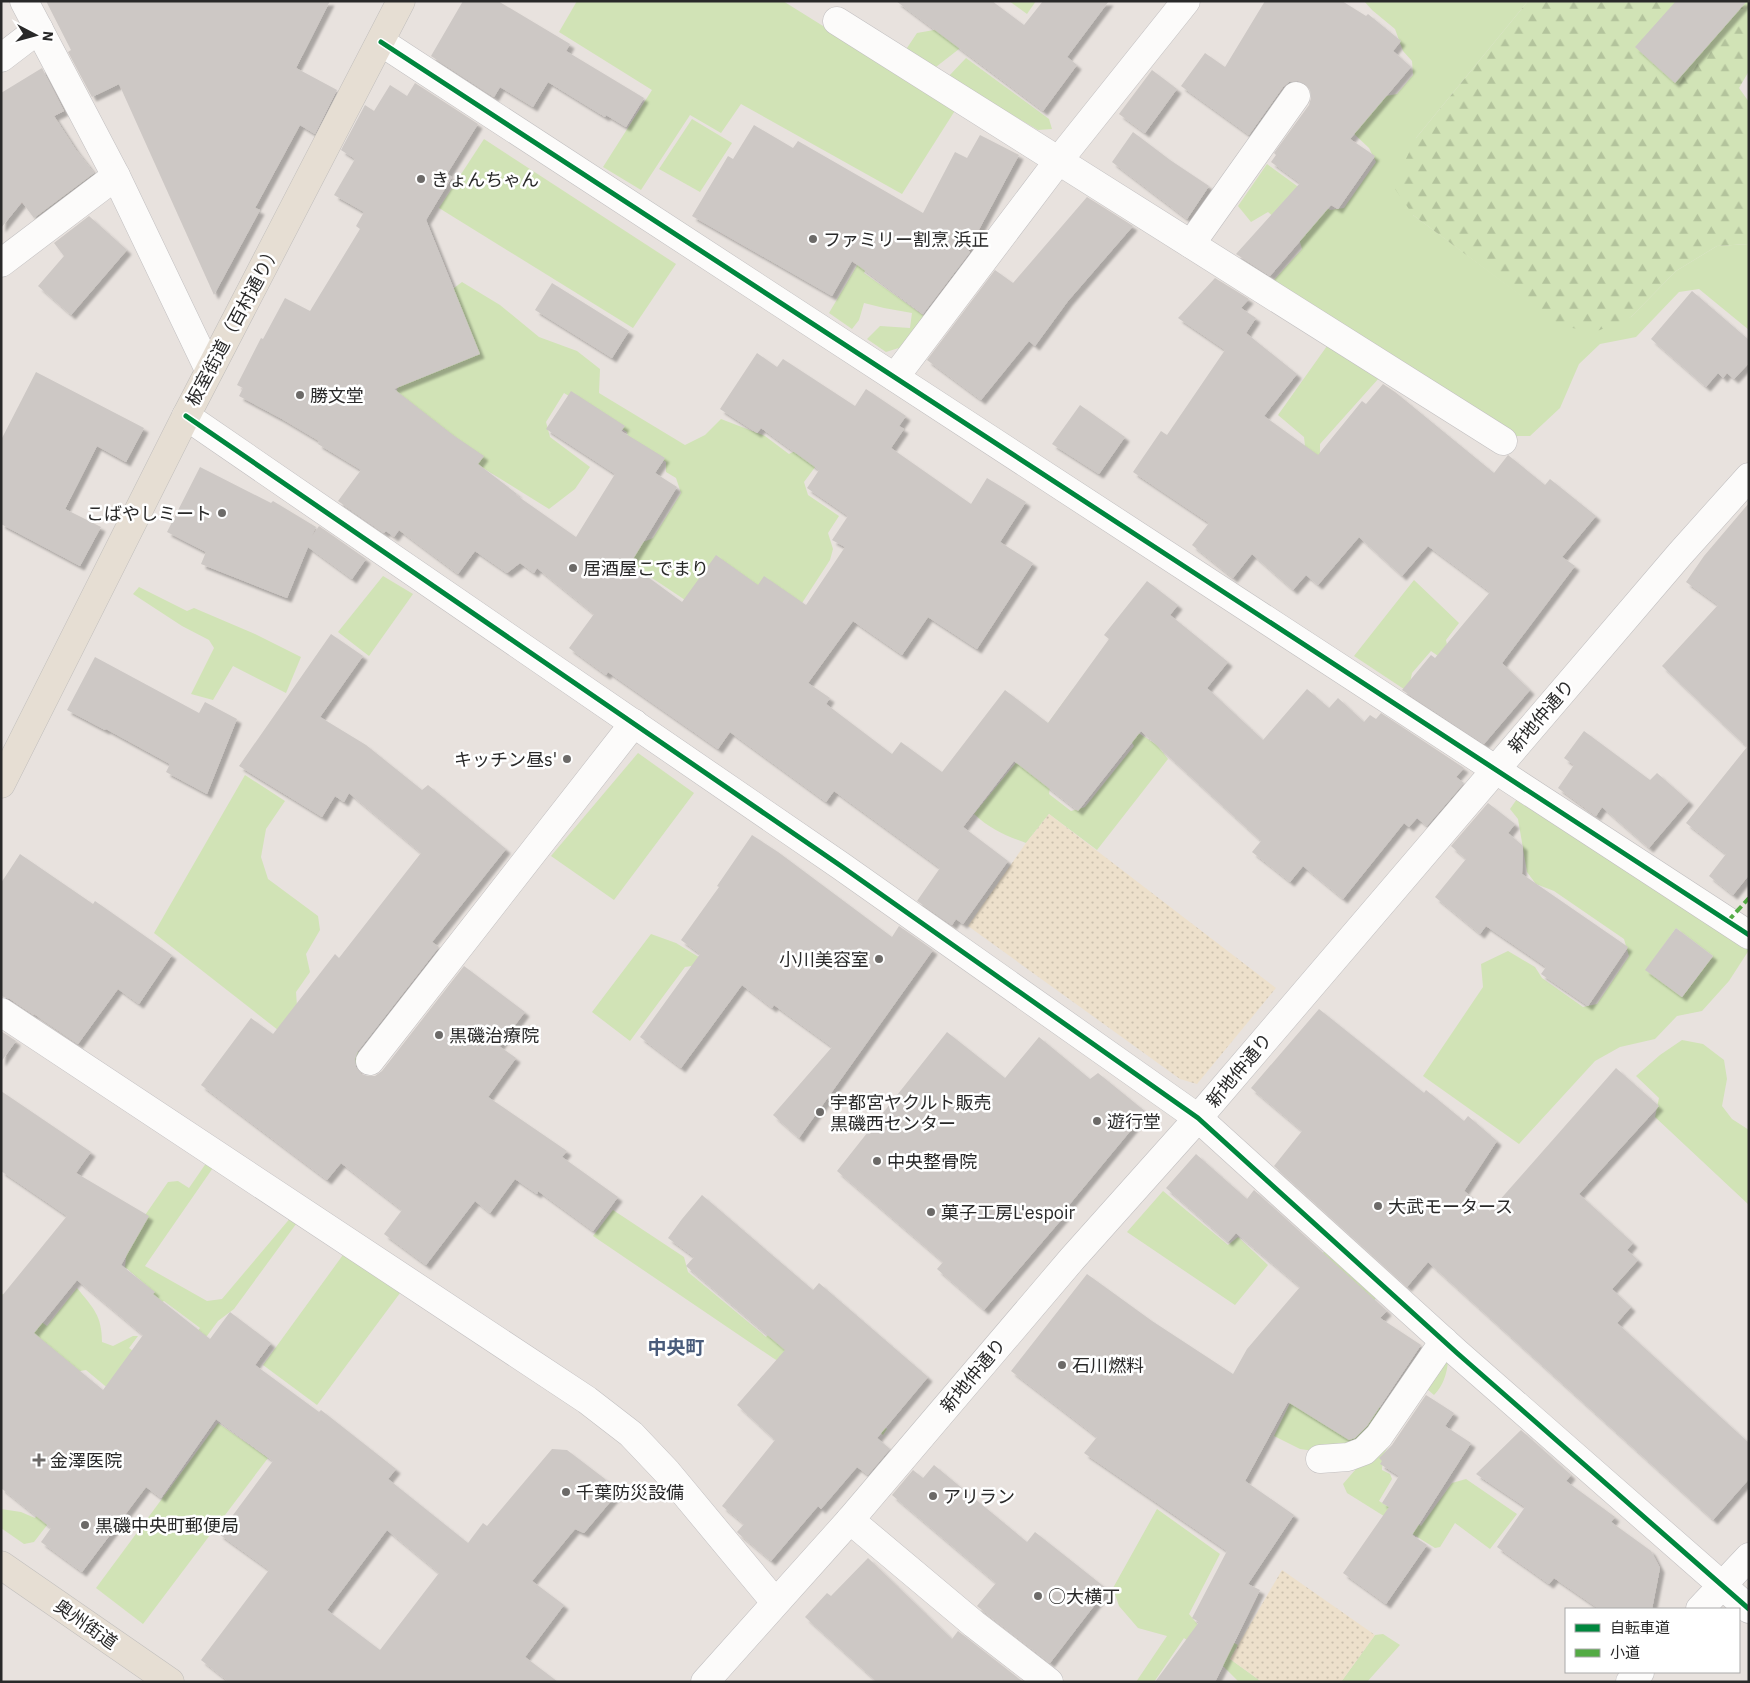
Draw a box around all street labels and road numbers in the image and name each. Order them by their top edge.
street label: 板室街道（百村通り） [181,240,285,410]
street label: 新地仲通り [1503,674,1579,758]
street label: 新地仲通り [1201,1028,1277,1112]
street label: 新地仲通り [935,1333,1011,1417]
street label: 奥州街道 [50,1594,122,1654]

